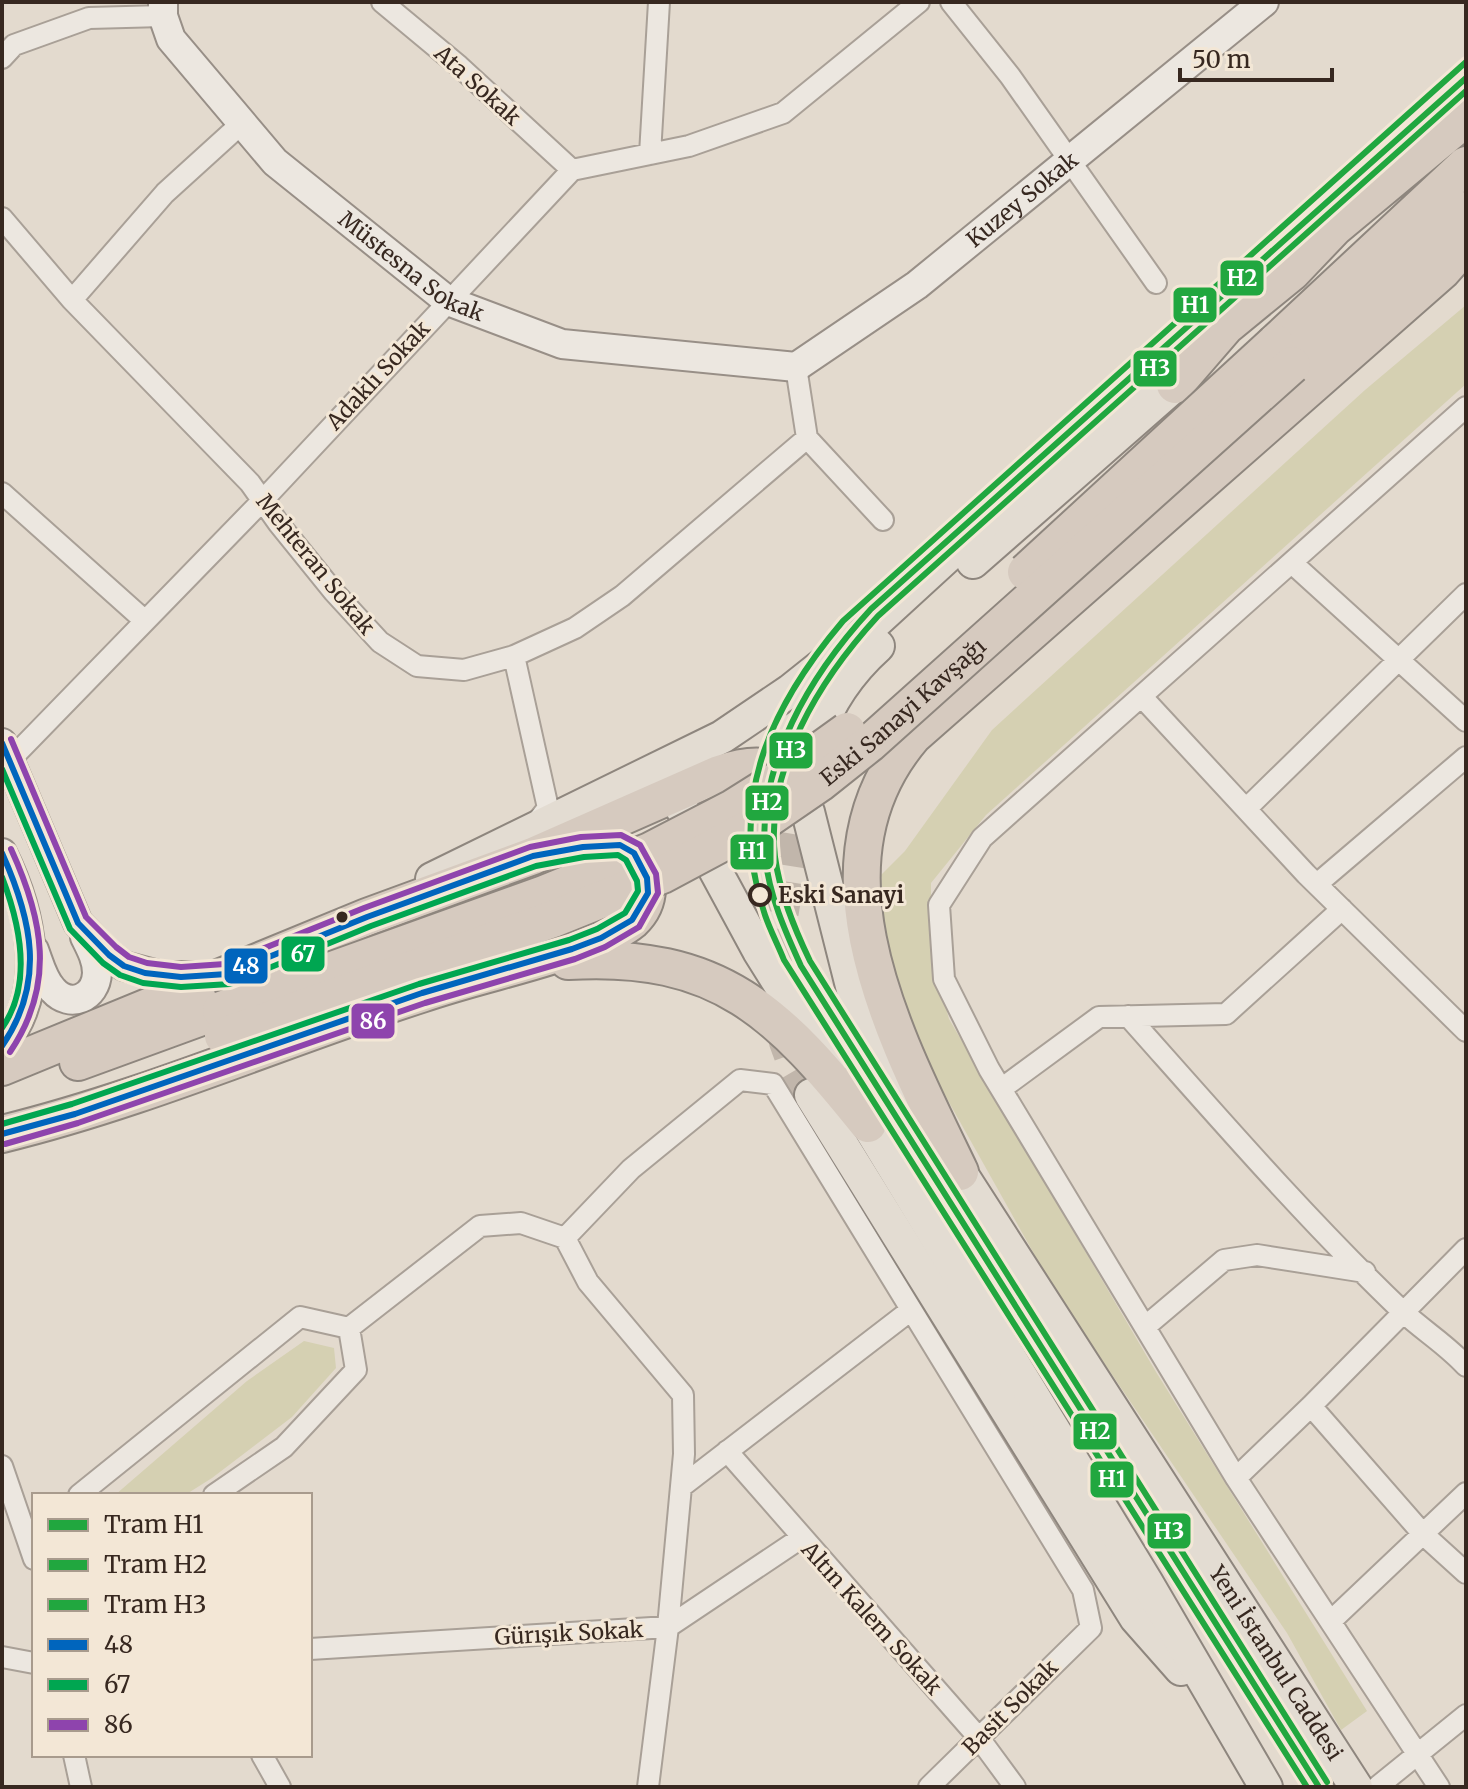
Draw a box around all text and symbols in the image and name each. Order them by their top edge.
scale bar [1180,32,1332,82]
street label: Ata Sokak [428,38,527,131]
text: 50 m [1192,44,1251,75]
street label: Kuzey Sokak [960,146,1084,253]
street label: Müstesna Sokak [333,205,488,327]
line badge: H2 [1219,259,1265,297]
text: H2 [1226,264,1258,292]
line badge: H1 [1172,286,1218,324]
text: H1 [1181,291,1209,319]
street label: Adaklı Sokak [320,314,436,436]
line badge: H3 [1132,349,1178,388]
text: H3 [1140,354,1170,382]
street label: Mehteran Sokak [251,488,382,640]
street label: Eski Sanayi Kavşağı [814,632,992,792]
line badge: H3 [768,731,814,770]
text: H3 [776,736,806,764]
line badge: H2 [744,784,790,822]
text: H2 [751,788,783,816]
line badge: H1 [729,833,775,871]
text: H1 [738,837,766,865]
place label: Eski Sanayi [778,881,904,909]
marker: Eski Sanayi [749,884,771,906]
unlabelled marker [334,909,350,925]
line badge: 67 [280,935,326,973]
text: 67 [291,940,315,968]
line badge: 48 [223,947,269,985]
text: 48 [232,952,260,980]
line badge: 86 [350,1002,396,1040]
text: 86 [359,1007,387,1035]
line badge: H2 [1072,1412,1118,1451]
text: H2 [1079,1417,1111,1445]
line badge: H1 [1089,1460,1135,1499]
text: H1 [1098,1465,1126,1493]
legend [32,1493,312,1757]
text: Tram H1 [104,1509,204,1540]
line badge: H3 [1146,1512,1192,1550]
text: H3 [1154,1517,1184,1545]
street label: Altın Kalem Sokak [795,1535,948,1700]
text: Tram H2 [104,1549,207,1580]
street label: Yeni İstanbul Caddesi [1203,1559,1349,1765]
text: Tram H3 [104,1589,207,1620]
street label: Gürışık Sokak [494,1615,644,1651]
text: 48 [104,1629,133,1660]
street label: Basit Sokak [956,1653,1064,1761]
text: 67 [104,1669,130,1700]
text: 86 [104,1709,133,1740]

